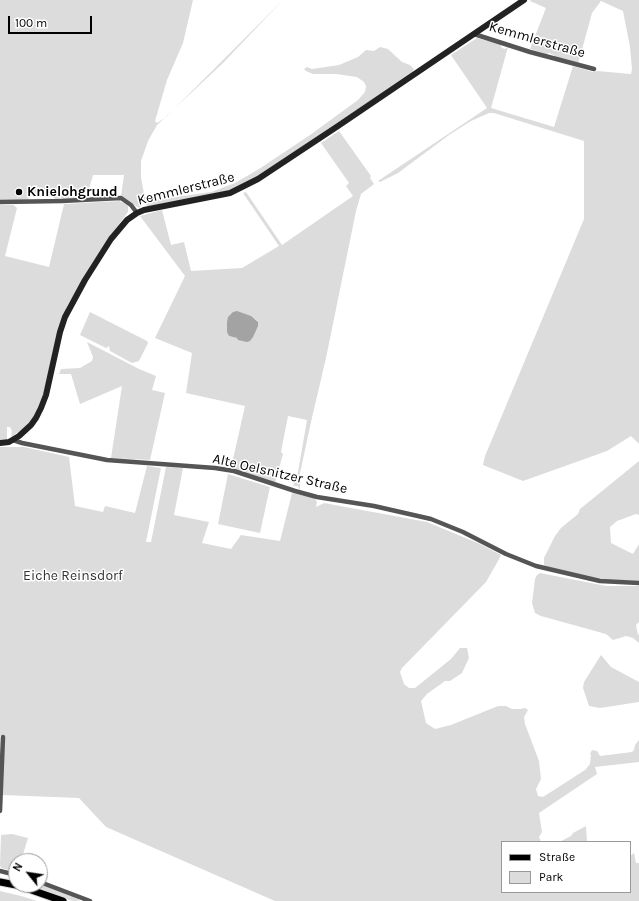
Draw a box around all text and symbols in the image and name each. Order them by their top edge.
scale bar [10,8,94,34]
text: 100 m [15,16,47,30]
street label: Kemmlerstraße [487,18,587,62]
street label: Kemmlerstraße [136,169,236,209]
place label: Knielohgrund [27,184,118,200]
marker: Knielohgrund [14,187,24,197]
street label: Alte Oelsnitzer Straße [211,450,349,498]
park label: Eiche Reinsdorf [23,568,123,584]
legend [501,841,631,893]
text: Straße [539,850,575,864]
north arrow [8,853,48,893]
text: N [10,861,26,874]
text: Park [539,870,563,884]

